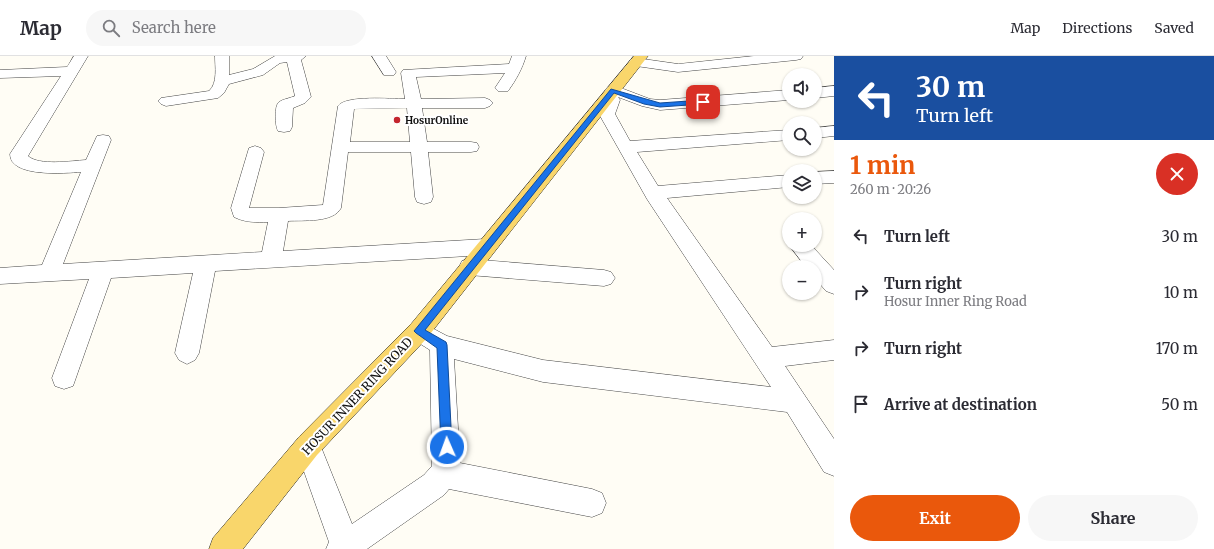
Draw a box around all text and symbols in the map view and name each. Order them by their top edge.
search box [86,10,366,46]
text: Map [20,16,62,40]
icon: search [100,17,122,39]
text: Search here [132,18,216,37]
text: Map [1010,19,1040,37]
text: Directions [1062,19,1132,37]
text: Saved [1154,19,1194,37]
map controls [782,68,822,300]
button: sound [782,68,822,108]
text: 30 m [916,69,985,105]
icon: left [850,72,902,124]
pin [686,85,720,119]
icon: arrive [692,91,714,113]
text: Turn left [916,104,993,127]
place label: HosurOnline [405,114,469,127]
marker: HosurOnline [392,115,402,125]
button: search [782,116,822,156]
text: 1 min [850,150,915,181]
button: close [1156,153,1198,195]
button: layers [782,164,822,204]
text: 260 m · 20:26 [850,181,931,198]
button: + [782,212,822,252]
icon: left [850,225,872,247]
text: Turn left [884,227,950,246]
text: 30 m [1161,227,1198,246]
button: − [782,260,822,300]
text: Turn right [884,274,962,293]
icon: right [850,281,872,303]
text: 10 m [1164,283,1198,302]
text: Hosur Inner Ring Road [884,293,1027,310]
street label: HOSUR INNER RING ROAD [299,334,415,458]
icon: right [850,337,872,359]
text: Turn right [884,339,962,358]
text: 170 m [1156,339,1198,358]
icon: arrive [850,393,872,415]
text: Arrive at destination [884,395,1037,414]
text: 50 m [1161,395,1198,414]
position arrow [426,426,468,468]
button: Exit [850,495,1020,541]
button: Share [1028,495,1198,541]

